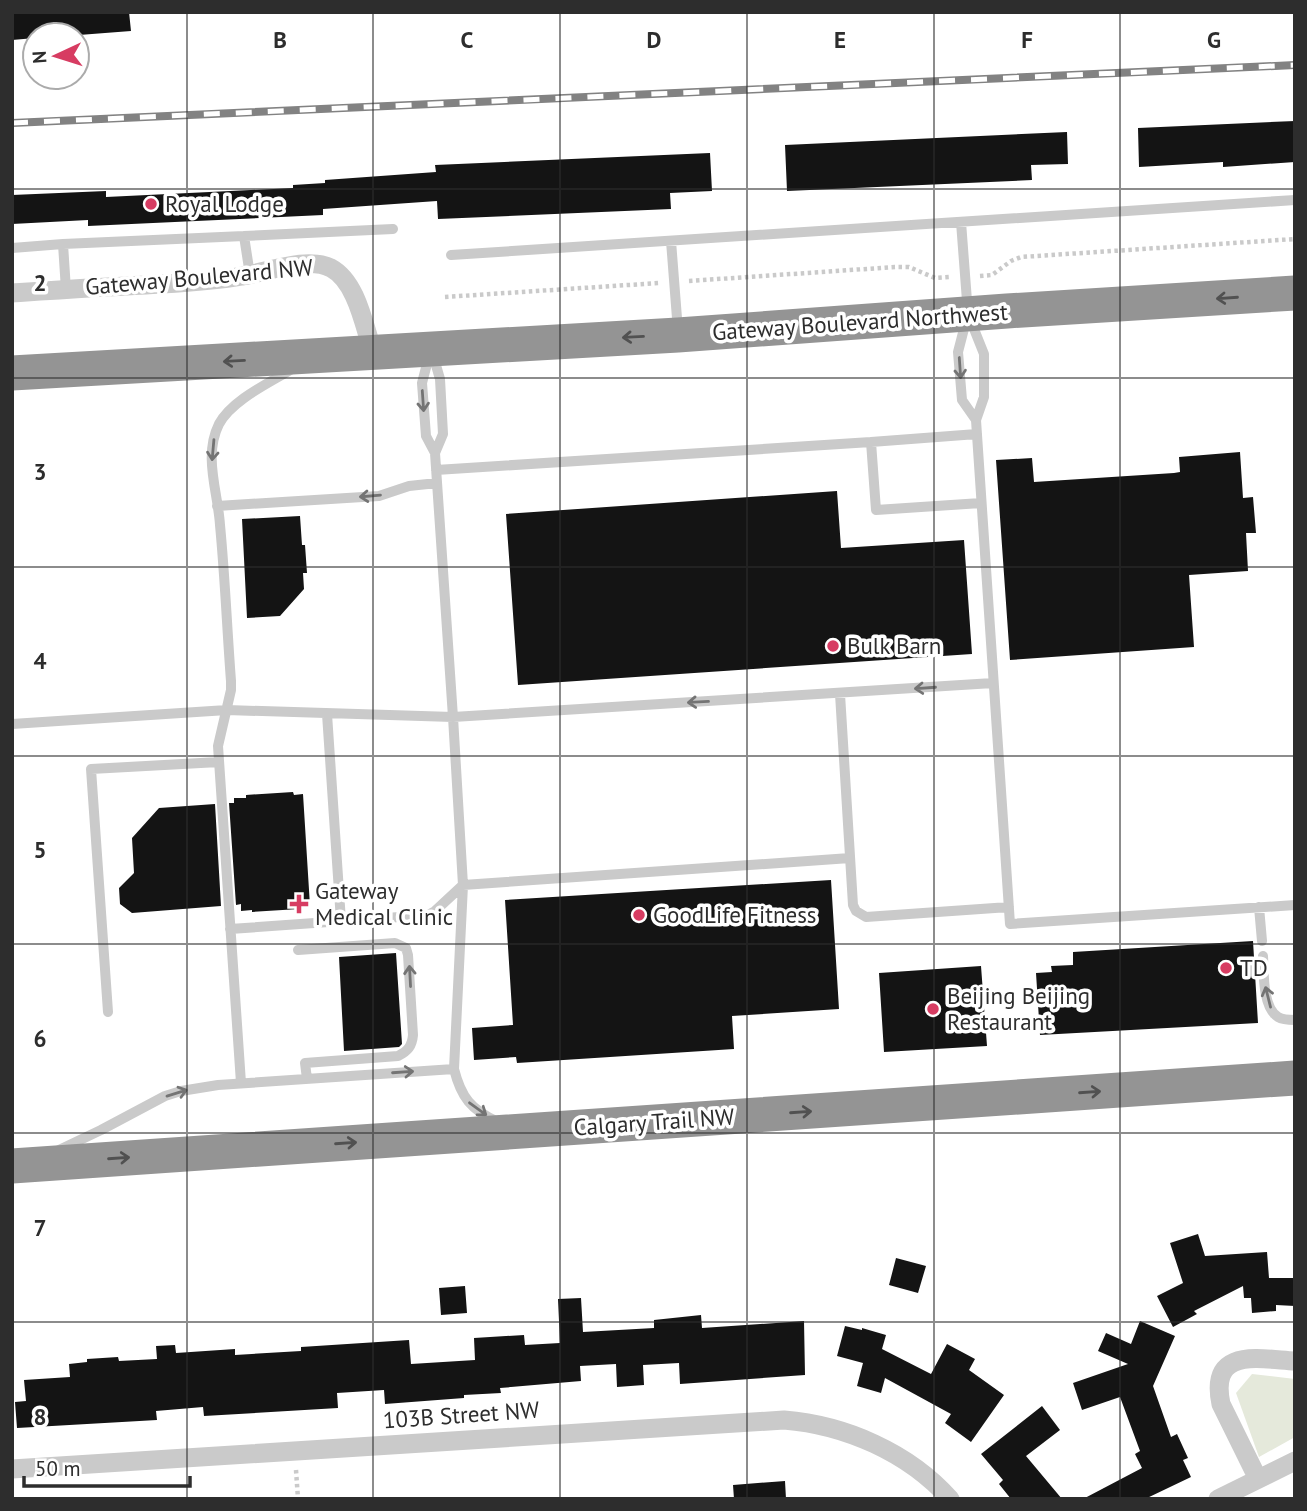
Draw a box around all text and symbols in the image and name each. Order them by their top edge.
north arrow [21,21,91,91]
text: B [273,25,287,54]
text: C [461,25,474,54]
text: D [647,25,661,54]
text: E [834,25,846,54]
text: F [1021,25,1033,54]
text: G [1207,25,1221,54]
text: N [27,50,51,64]
place label: Royal Lodge [165,189,284,218]
marker: Royal Lodge [143,196,159,212]
street label: Gateway Boulevard NW [84,252,314,301]
text: 2 [33,268,47,297]
one-way arrow [1216,292,1238,305]
street label: Gateway Boulevard Northwest [711,297,1009,346]
one-way arrow [622,331,645,344]
one-way arrow [223,354,246,367]
one-way arrow [953,357,966,380]
one-way arrow [417,389,430,412]
one-way arrow [206,438,219,461]
text: 3 [33,457,47,486]
one-way arrow [359,490,382,503]
place label: Bulk Barn [847,631,941,660]
marker: Bulk Barn [825,638,841,654]
text: 4 [33,646,47,675]
one-way arrow [915,682,937,695]
one-way arrow [687,696,710,709]
text: 5 [33,835,47,864]
place label: Gateway Medical Clinic [315,876,453,931]
marker: Gateway Medical Clinic [289,894,309,914]
place label: GoodLife Fitness [653,900,817,929]
marker: GoodLife Fitness [631,907,647,923]
place label: TD [1240,953,1268,982]
marker: TD [1218,960,1234,976]
one-way arrow [403,965,416,988]
place label: Beijing Beijing Restaurant [947,981,1090,1036]
one-way arrow [1260,986,1273,1008]
marker: Beijing Beijing Restaurant [925,1001,941,1017]
text: 6 [33,1024,47,1053]
one-way arrow [391,1065,413,1078]
one-way arrow [165,1085,187,1098]
one-way arrow [1078,1086,1101,1099]
street label: Calgary Trail NW [573,1101,735,1142]
one-way arrow [468,1102,487,1116]
one-way arrow [789,1105,812,1118]
one-way arrow [335,1136,357,1149]
one-way arrow [108,1151,130,1164]
text: 7 [33,1213,47,1242]
street label: 103B Street NW [382,1395,540,1434]
text: 8 [33,1402,47,1431]
scale bar [24,1444,191,1488]
text: 50 m [35,1455,81,1482]

